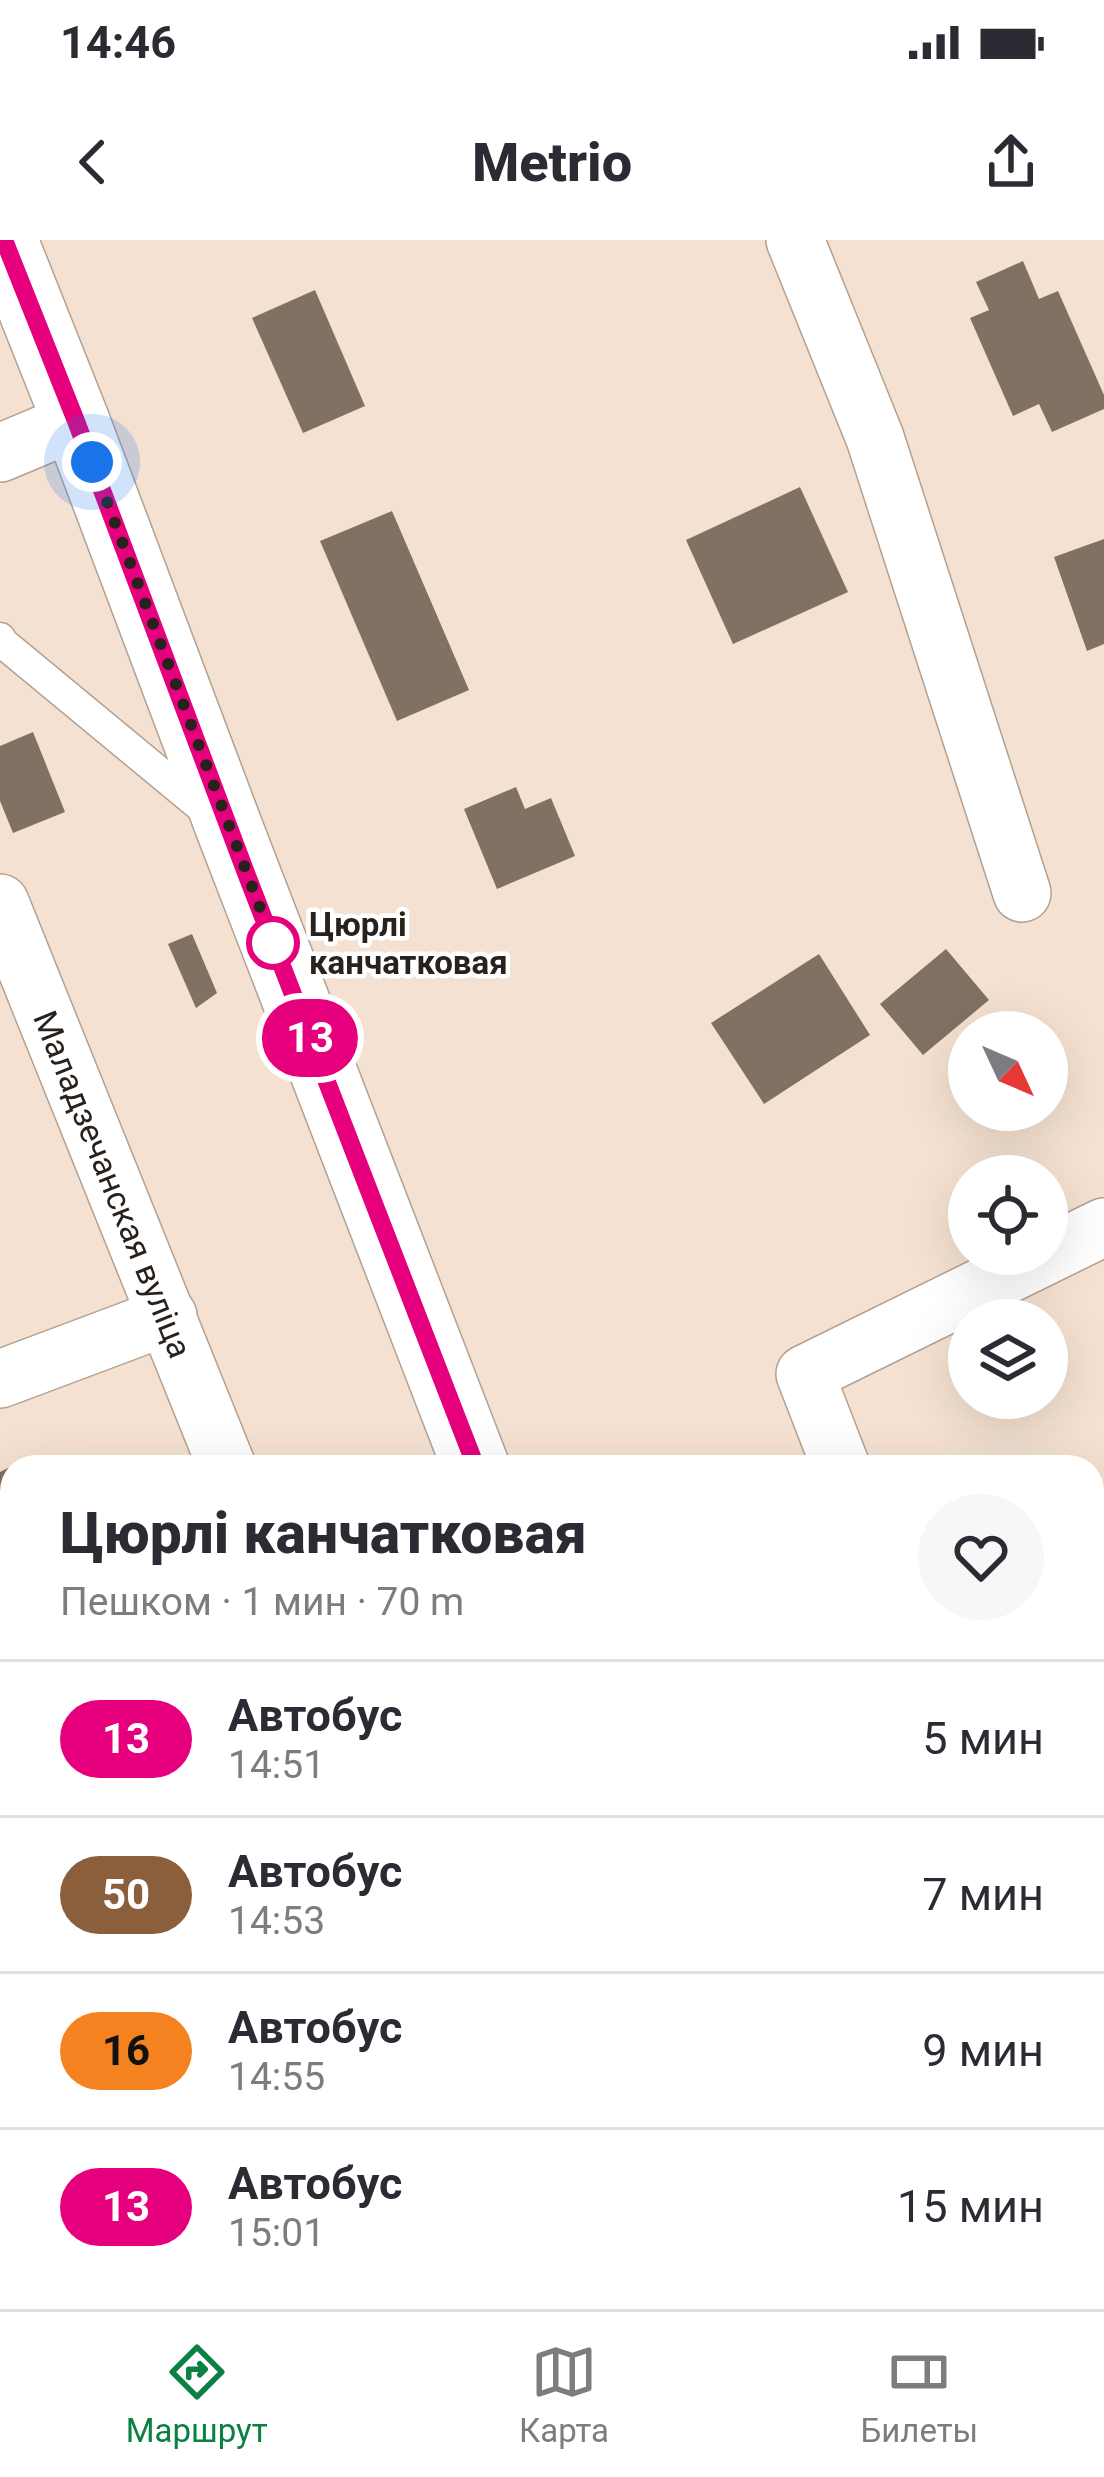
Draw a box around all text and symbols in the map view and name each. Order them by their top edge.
text: 14:46 [60,16,176,69]
icon: back [60,129,126,195]
icon: share [978,129,1044,195]
text: Metrio [472,131,632,194]
your location [62,432,122,492]
place label: Цюрлі канчатковая [309,905,508,982]
marker: Цюрлі канчатковая [248,918,298,968]
line badge: 13 [256,999,364,1077]
street label: Маладзечанская вуліца [26,1005,200,1363]
north arrow [948,1011,1068,1131]
map controls [948,1011,1068,1419]
text: 13 [286,1013,334,1062]
button: locate [948,1155,1068,1275]
button: layers [948,1299,1068,1419]
button: heart [918,1494,1044,1620]
text: Цюрлі канчатковая [60,1500,587,1567]
text: Пешком · 1 мин · 70 m [60,1579,464,1625]
text: Автобус [228,1689,403,1742]
text: 5 мин [922,1712,1044,1765]
text: 13 [102,1714,150,1763]
text: 14:51 [228,1742,325,1788]
text: Автобус [228,1845,403,1898]
text: 7 мин [922,1868,1044,1921]
text: 50 [102,1870,150,1919]
text: 14:53 [228,1898,325,1944]
text: Автобус [228,2001,403,2054]
text: 9 мин [922,2024,1044,2077]
text: 16 [102,2026,150,2075]
text: 14:55 [228,2054,325,2100]
text: Автобус [228,2157,403,2210]
text: 15 мин [897,2180,1044,2233]
text: 13 [102,2182,150,2231]
text: 15:01 [228,2210,325,2256]
tab: Маршрут [126,2339,268,2450]
tab: Карта [519,2339,609,2450]
tab: Билеты [860,2339,978,2450]

